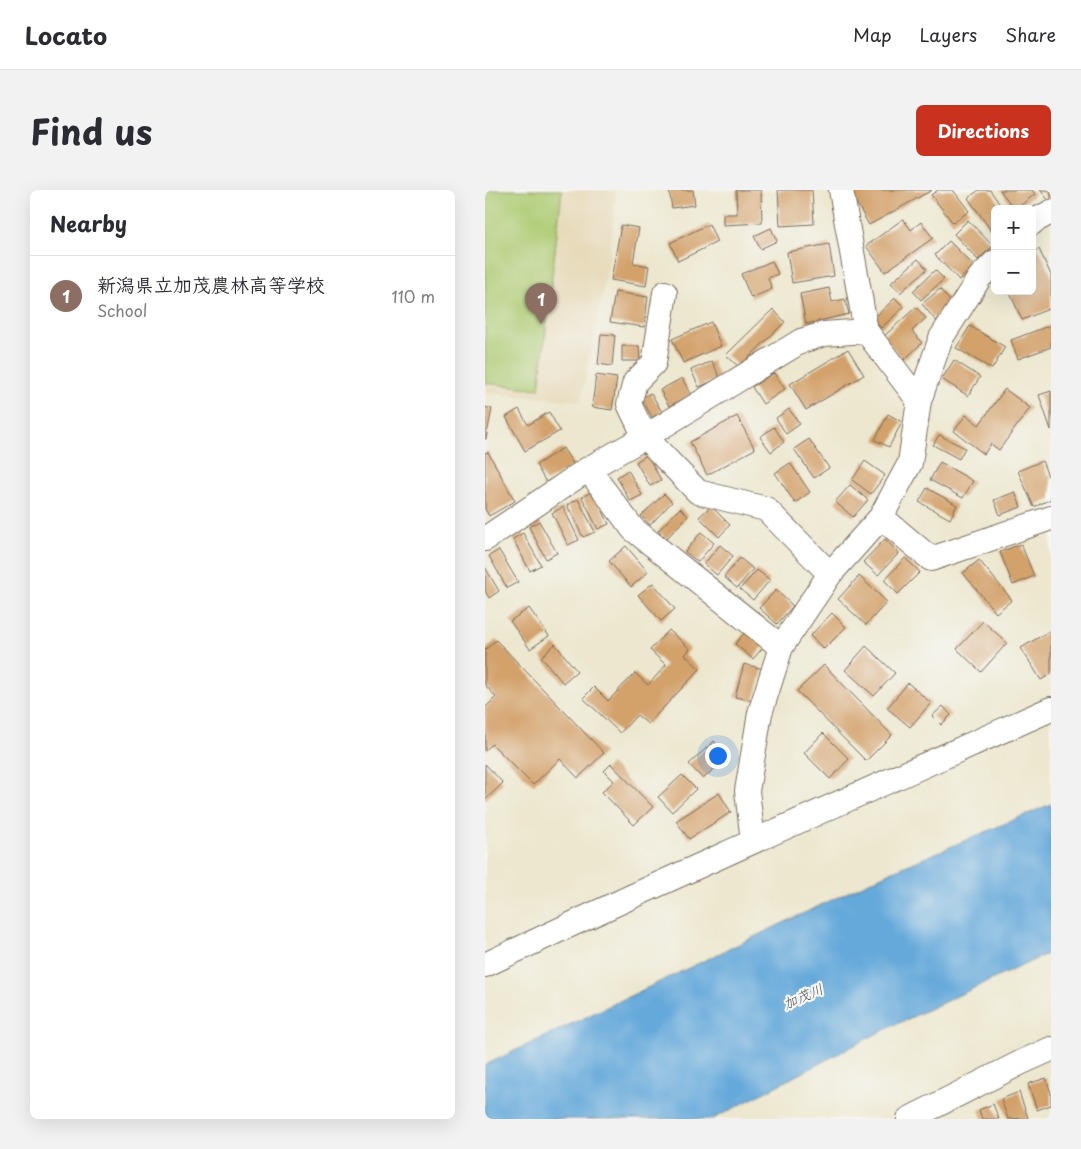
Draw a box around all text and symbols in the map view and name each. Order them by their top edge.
text: Locato [25,17,107,53]
text: Map [853,21,892,48]
text: Layers [920,21,977,48]
text: Share [1005,21,1056,48]
text: Find us [30,104,152,157]
button: Directions [916,105,1051,156]
map controls [991,205,1036,295]
button: + [991,205,1036,250]
text: Nearby [50,207,127,239]
button: − [991,250,1036,295]
text: 新潟県立加茂農林高等学校 [97,270,325,298]
pin: 1 [525,283,557,324]
text: 1 [62,284,70,308]
text: 110 m [392,284,435,308]
text: School [97,298,147,322]
your location [705,743,731,769]
water label: 加茂川 [780,978,826,1014]

